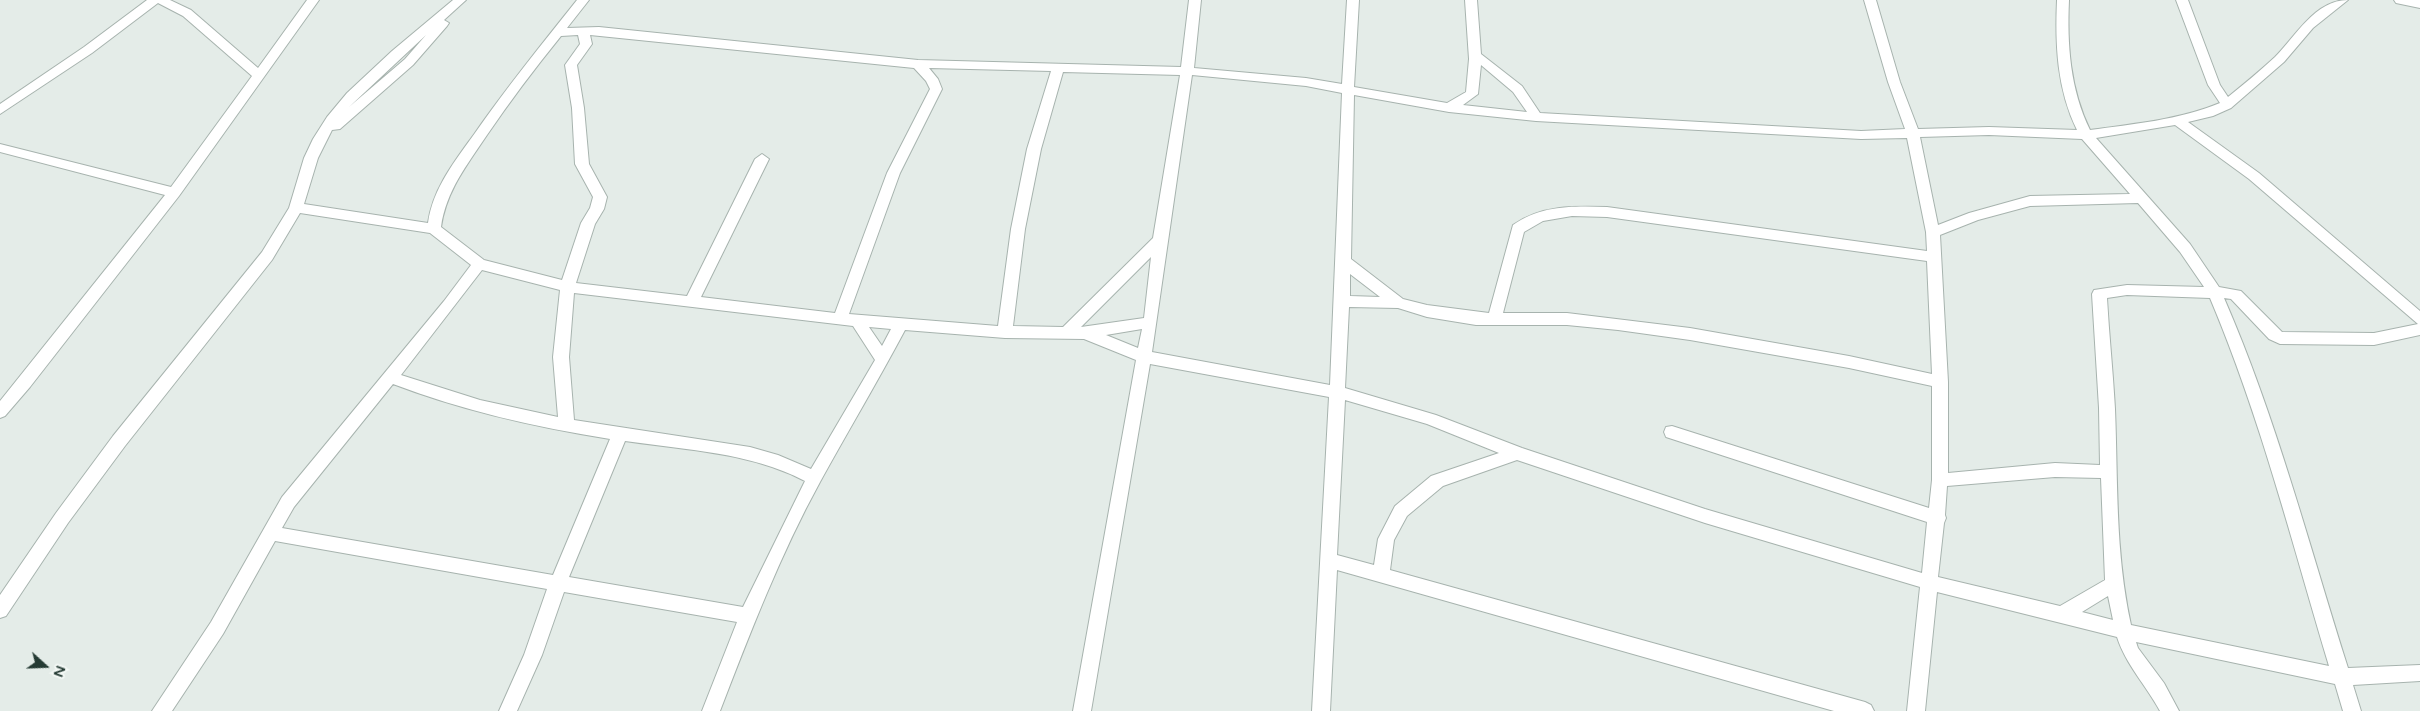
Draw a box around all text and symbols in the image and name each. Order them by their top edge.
north arrow [20,641,70,691]
text: N [50,663,69,679]

